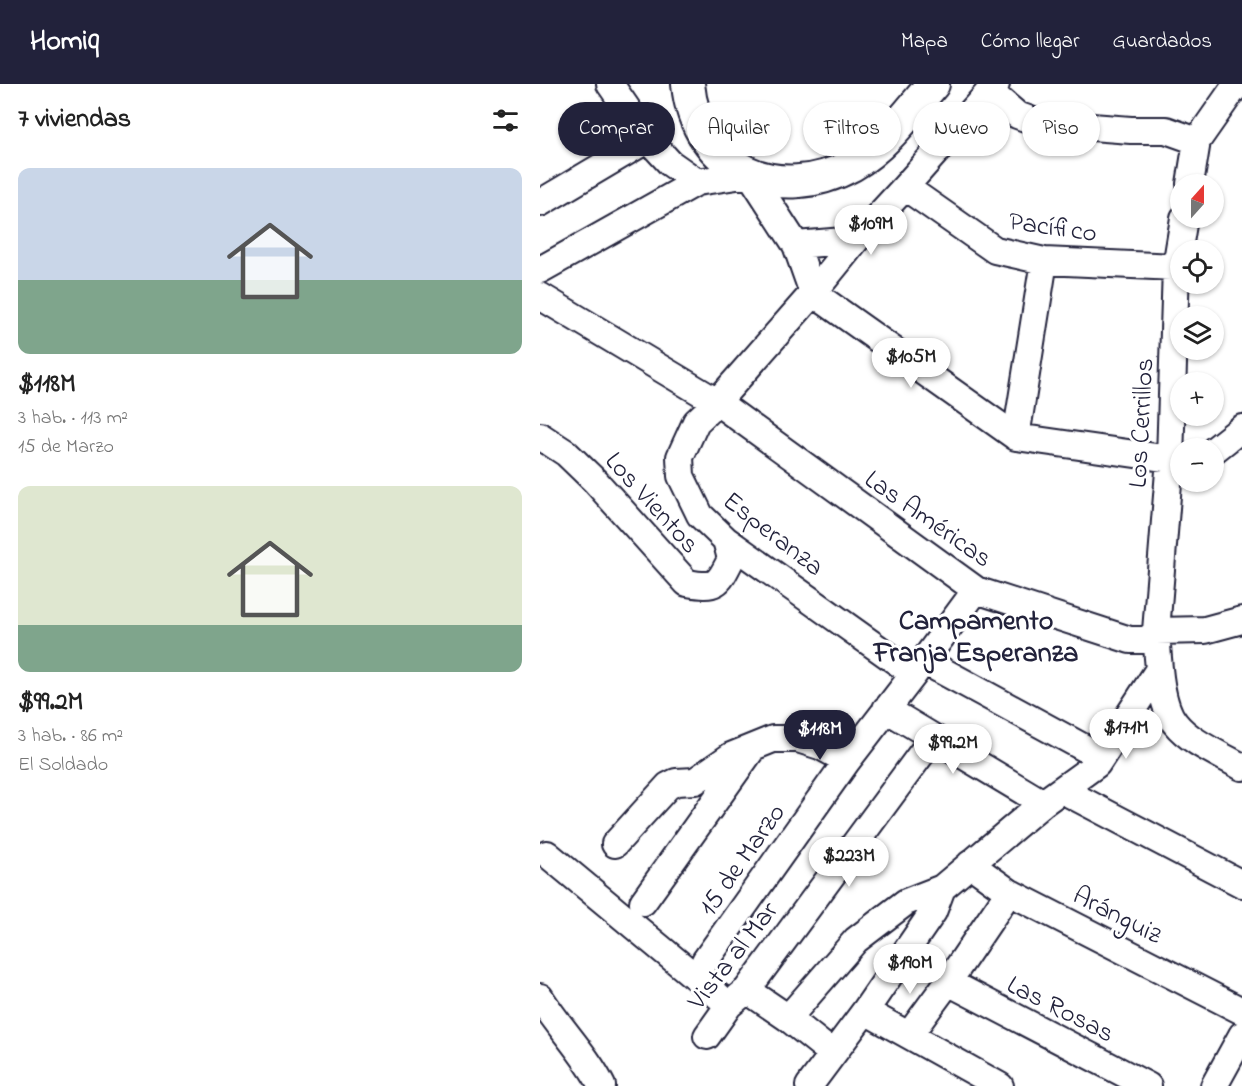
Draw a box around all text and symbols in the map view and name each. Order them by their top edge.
text: Homiq [30,22,99,63]
text: Mapa [901,27,948,57]
text: Cómo llegar [981,27,1079,57]
text: Guardados [1112,27,1212,57]
text: 7 viviendas [18,101,131,139]
chip: Comprar [558,102,675,156]
chip: Alquilar [687,102,791,156]
chip: Filtros [803,102,901,156]
chip: Nuevo [913,102,1010,156]
chip: Piso [1022,102,1100,156]
icon: filters [489,104,522,137]
north arrow [1170,174,1224,228]
map controls [1170,174,1224,492]
street label: Pacífico [1006,203,1099,254]
pin: $109M [829,205,913,256]
icon: home [216,207,324,315]
text: $109M [848,210,894,239]
button: locate [1170,240,1224,294]
button: layers [1170,306,1224,360]
pin: $105M [869,338,953,389]
text: $105M [886,343,936,372]
street label: Los Cerrillos [1120,357,1165,489]
text: $118M [18,366,76,404]
button: + [1170,372,1224,426]
text: 3 hab. · 113 m² [18,404,128,433]
text: 15 de Marzo [18,433,114,462]
button: − [1170,438,1224,492]
street label: Los Vientos [595,444,708,563]
street label: Las Américas [856,462,999,579]
street label: Esperanza [714,483,831,587]
icon: home [216,525,324,633]
district label: Campamento Franja Esperanza [872,602,1078,675]
text: $99.2M [18,684,83,722]
pin: $171M [1084,709,1168,760]
pin: $118M [778,710,862,761]
text: $171M [1103,714,1149,743]
text: $118M [798,715,842,744]
text: 3 hab. · 86 m² [18,722,123,751]
pin: $99.2M [904,724,1002,775]
text: $99.2M [928,729,978,758]
text: El Soldado [18,751,108,780]
street label: 15 de Marzo [690,796,796,925]
pin: $223M [807,837,891,888]
text: $223M [823,842,875,871]
street label: Aránguiz [1065,877,1169,956]
street label: Vista al Mar [679,894,789,1020]
pin: $190M [868,944,952,995]
text: $190M [887,949,933,978]
street label: Las Rosas [999,966,1120,1054]

